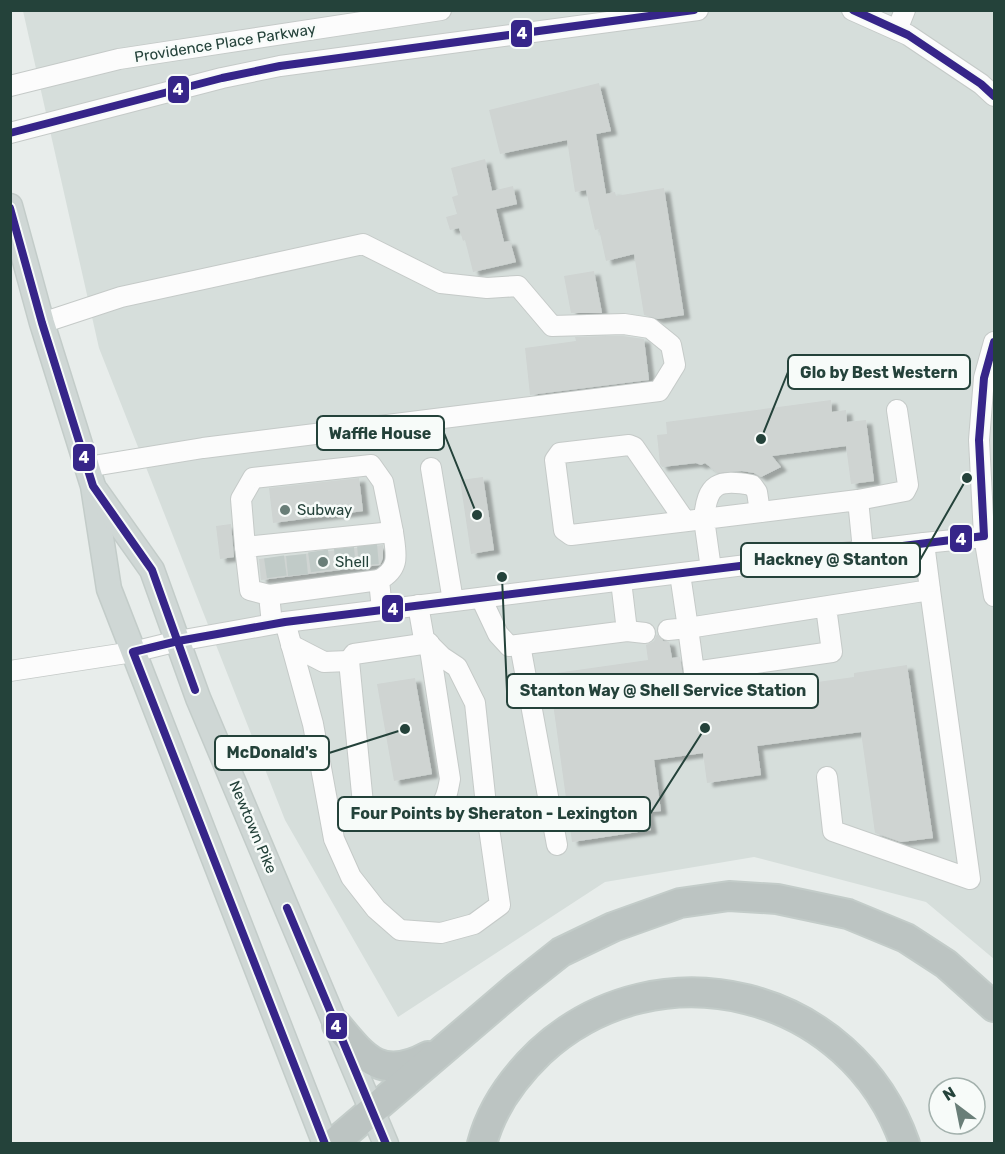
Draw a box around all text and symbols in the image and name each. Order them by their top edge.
line badge: 4 [510,19,533,48]
street label: Providence Place Parkway [133,20,317,66]
text: 4 [517,24,528,43]
line badge: 4 [167,75,190,104]
text: 4 [173,80,184,99]
callout: Glo by Best Western [788,355,970,389]
text: Glo by Best Western [800,363,958,382]
callout: Waffle House [317,416,444,450]
text: Waffle House [329,424,431,443]
line badge: 4 [72,443,96,472]
text: 4 [79,448,90,467]
place label: Subway [297,501,352,519]
marker: Subway [278,503,292,517]
line badge: 4 [949,524,973,553]
text: 4 [956,530,967,549]
callout: Hackney @ Stanton [741,543,920,577]
text: Hackney @ Stanton [754,550,908,569]
place label: Shell [335,553,369,571]
marker: Shell [316,555,330,569]
line badge: 4 [381,594,404,623]
text: 4 [388,600,399,619]
callout: Stanton Way @ Shell Service Station [507,674,818,708]
text: Stanton Way @ Shell Service Station [520,681,806,700]
callout: McDonald's [215,736,329,770]
text: McDonald's [227,743,318,762]
street label: Newtown Pike [225,778,281,876]
callout: Four Points by Sheraton - Lexington [338,797,650,831]
text: Four Points by Sheraton - Lexington [350,804,638,823]
line badge: 4 [325,1012,348,1040]
text: 4 [331,1017,342,1036]
north arrow [927,1076,987,1136]
text: N [939,1083,959,1105]

